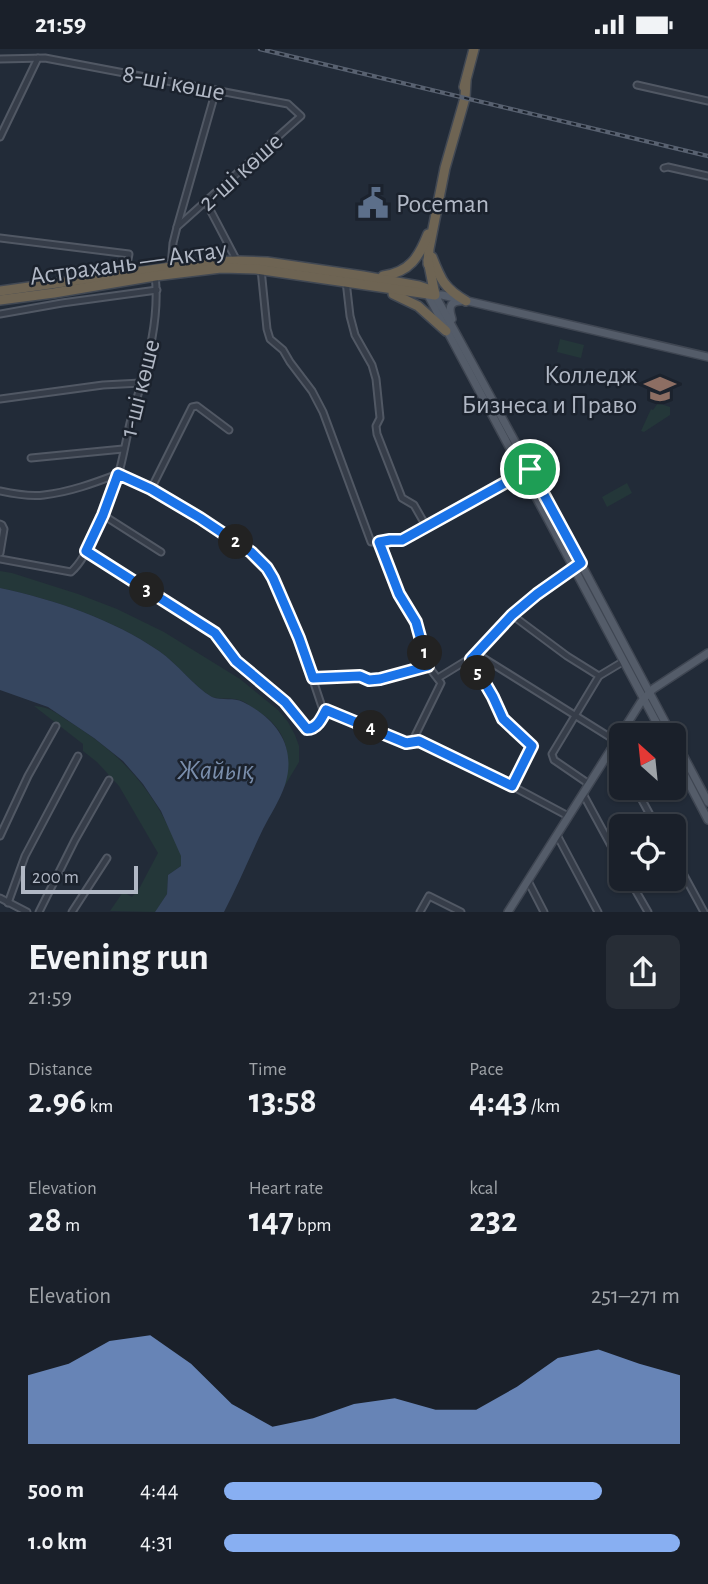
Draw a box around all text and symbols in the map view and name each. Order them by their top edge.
text: 21:59 [35,11,86,37]
street label: 8-шi көше [120,60,227,106]
street label: 2-ші көше [194,128,288,216]
public building icon: Poceman [356,186,390,220]
place label: Poceman [396,191,489,217]
street label: Астрахань — Актау [28,236,228,290]
street label: 1-ші көше [115,336,165,440]
place label: Колледж Бизнеса и Право [461,362,637,418]
school or university icon: Колледж Бизнеса и Право [643,372,677,406]
pin [500,439,560,499]
icon: arrive [511,450,549,488]
pin: 2 [218,525,254,559]
text: 2 [231,532,240,551]
pin: 3 [130,573,164,607]
text: 3 [142,580,151,599]
pin: 1 [408,635,442,671]
text: 1 [421,643,428,662]
pin: 5 [461,655,496,691]
text: 5 [473,663,482,682]
pin: 4 [354,711,388,745]
text: 4 [366,718,375,737]
north arrow [609,723,686,800]
map controls [609,723,686,891]
water label: Жайық [177,757,255,785]
button: locate [609,814,686,891]
scale bar [21,863,138,895]
text: 200 m [32,868,79,887]
button: share [606,935,680,1009]
text: Evening run [28,939,209,977]
text: 21:59 [28,986,72,1009]
text: Distance [28,1060,92,1079]
text: Time [249,1060,287,1079]
text: Pace [469,1060,504,1079]
text: 2.96 [28,1084,86,1119]
text: 13:58 [249,1084,317,1119]
text: 4:43 [469,1084,528,1119]
text: km [86,1097,113,1116]
text: /km [528,1097,560,1116]
text: Elevation [28,1179,97,1198]
text: Heart rate [249,1179,323,1198]
text: kcal [469,1179,498,1198]
text: 28 [28,1203,62,1238]
text: 147 [249,1203,294,1238]
text: 232 [469,1203,517,1238]
text: m [62,1216,80,1235]
text: bpm [294,1216,332,1235]
text: Elevation [28,1285,111,1308]
text: 251–271 m [591,1285,680,1308]
text: 500 m [28,1479,84,1502]
text: 4:44 [140,1479,178,1502]
text: 1.0 km [28,1531,87,1554]
text: 4:31 [140,1531,174,1554]

